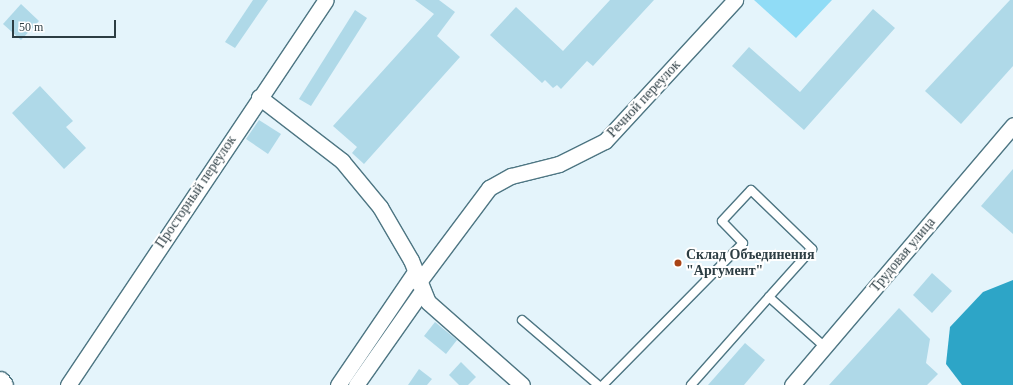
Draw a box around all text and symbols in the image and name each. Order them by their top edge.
scale bar [14,12,118,38]
text: 50 m [19,20,43,34]
street label: Речной переулок [604,57,684,141]
street label: Просторный переулок [152,132,240,252]
street label: Трудовая улица [867,214,939,296]
place label: Склад Объединения "Аргумент" [686,247,814,280]
marker: Склад Объединения "Аргумент" [673,258,683,268]

